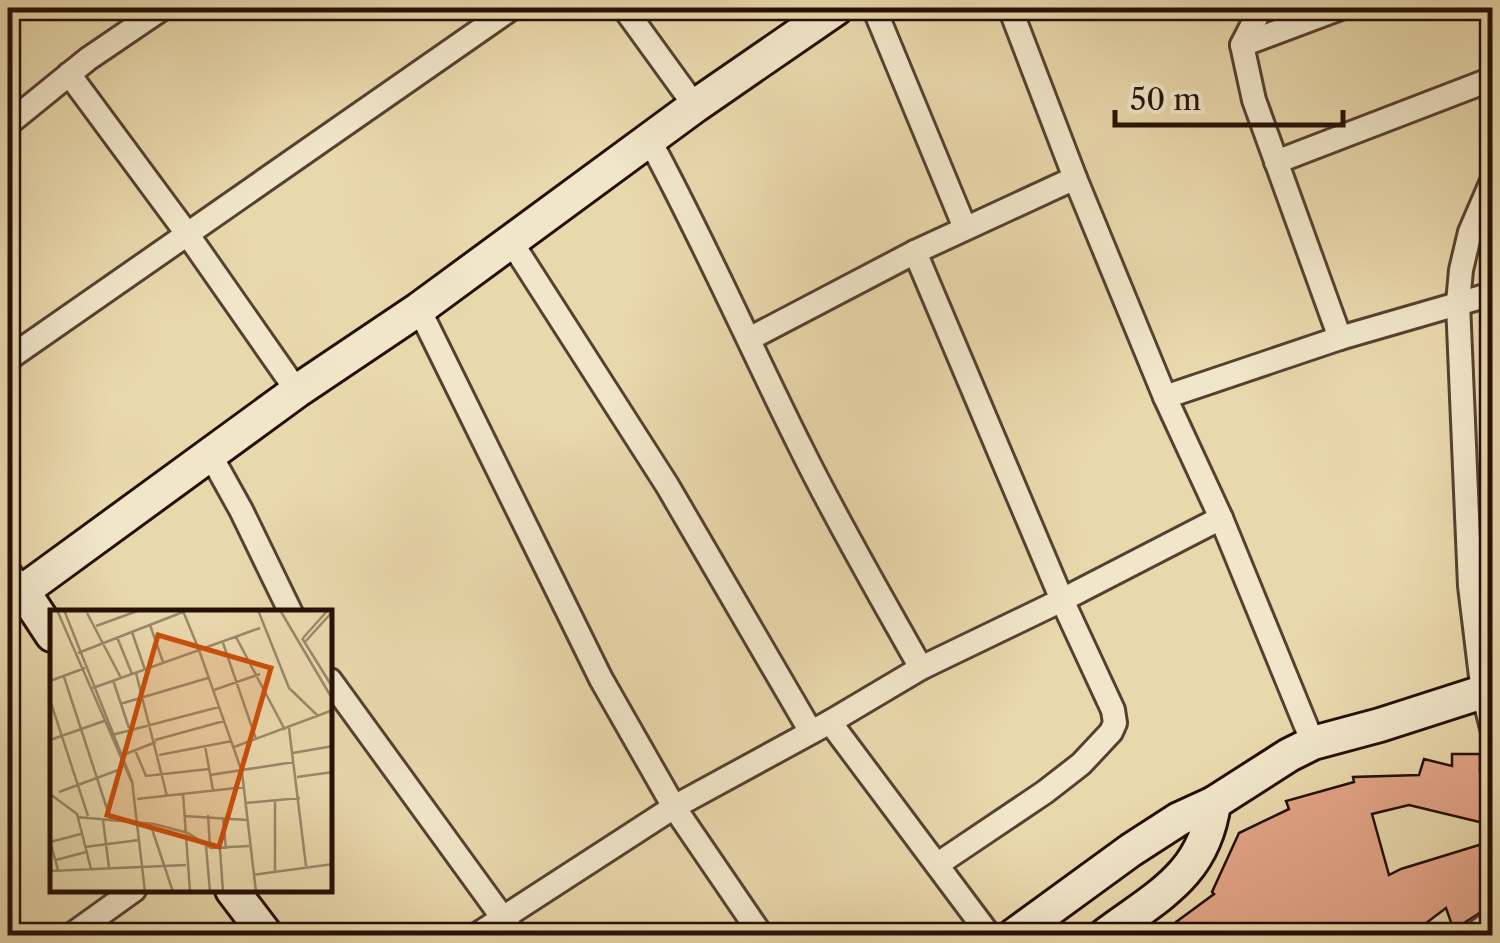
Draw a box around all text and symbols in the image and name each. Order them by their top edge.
scale bar [1115,65,1342,127]
text: 50 m [1130,81,1201,118]
inset map [50,610,332,893]

